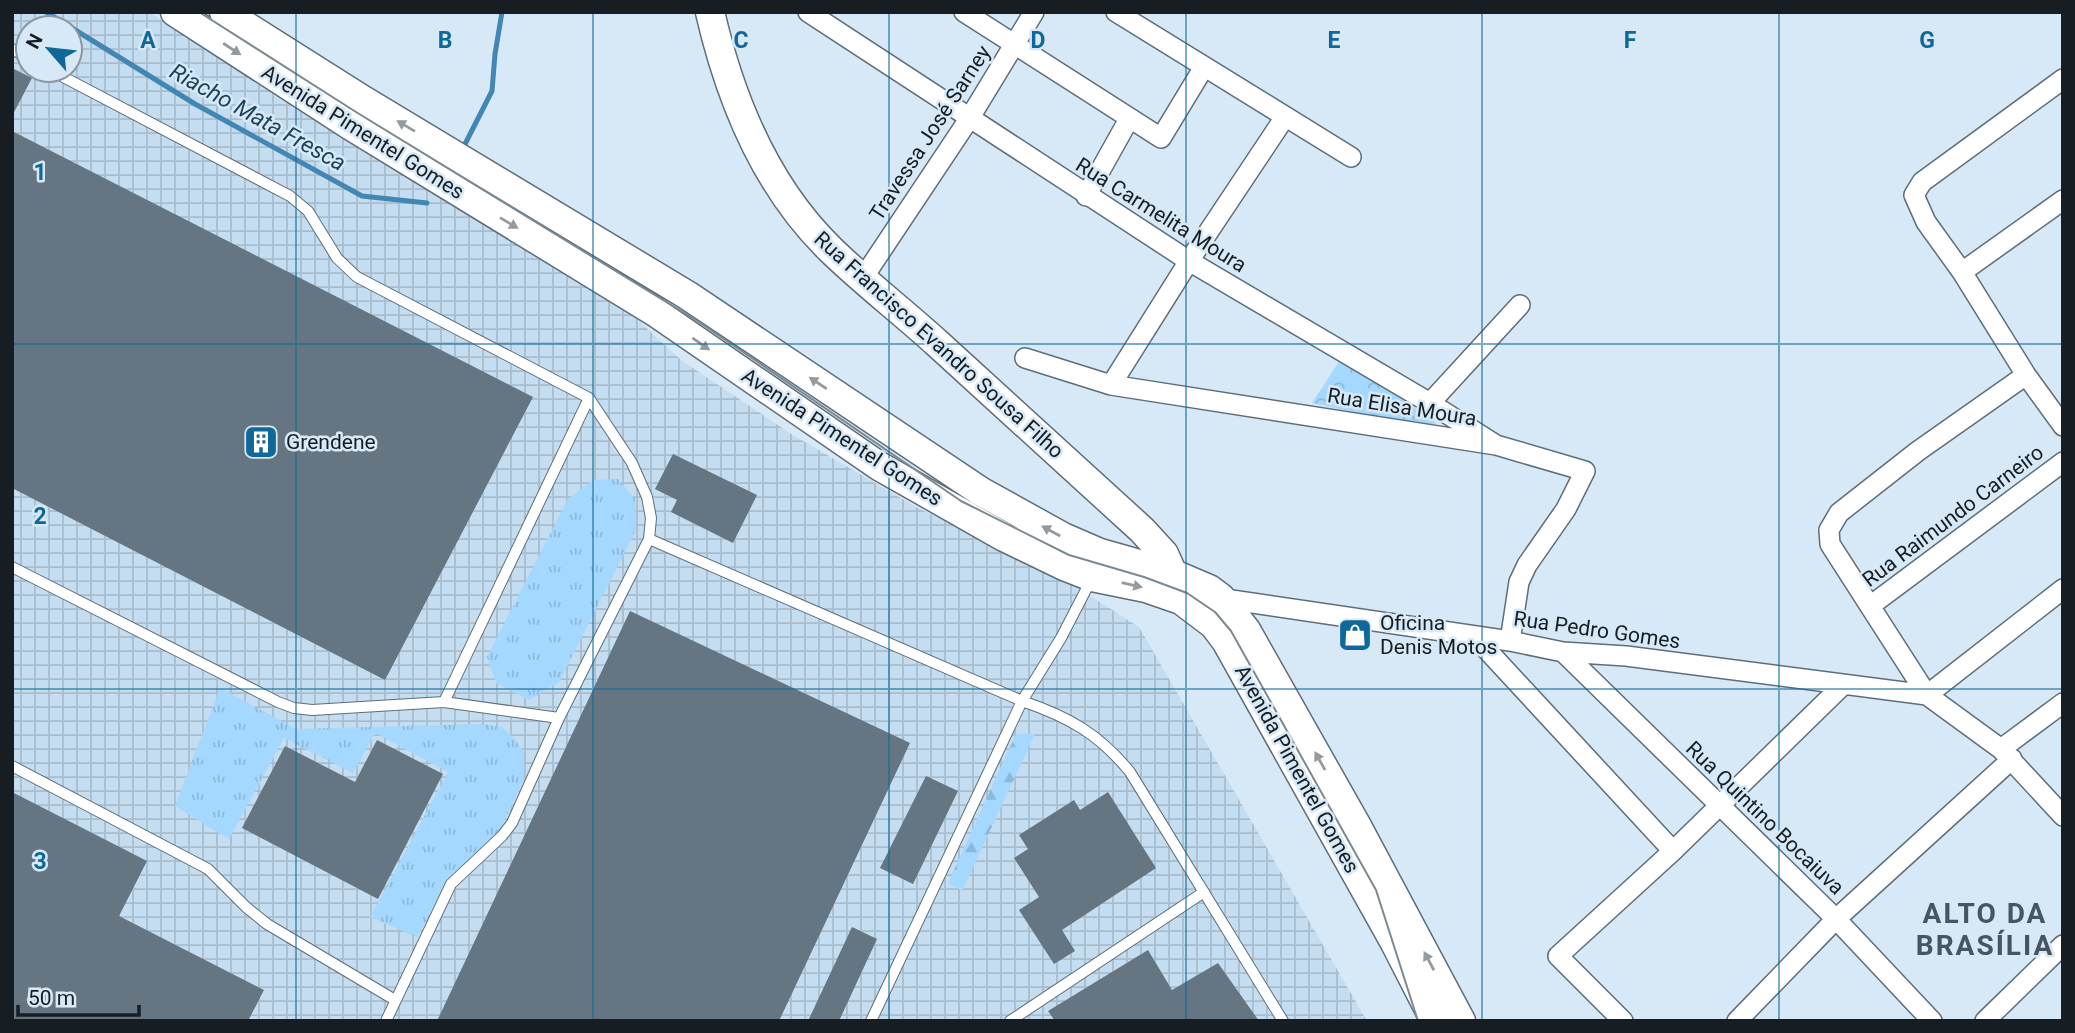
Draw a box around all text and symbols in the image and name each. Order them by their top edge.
north arrow [14,14,84,84]
text: A [140,27,156,54]
text: B [438,27,452,54]
text: C [733,27,749,54]
text: D [1031,27,1045,54]
text: E [1328,27,1341,54]
text: F [1624,27,1637,54]
text: G [1919,27,1935,54]
text: N [21,30,48,53]
street label: Travessa José Sarney [865,41,996,225]
one-way arrow [222,43,242,56]
water label: Riacho Mata Fresca [165,58,350,177]
street label: Avenida Pimentel Gomes [257,60,469,204]
one-way arrow [396,119,415,132]
street label: Rua Carmelita Moura [1071,153,1251,277]
text: 1 [33,159,47,186]
one-way arrow [499,216,518,229]
street label: Rua Francisco Evandro Sousa Filho [810,227,1068,463]
one-way arrow [692,337,710,351]
street label: Avenida Pimentel Gomes [737,363,947,511]
one-way arrow [809,376,827,390]
street label: Rua Elisa Moura [1326,383,1478,431]
building icon: Grendene [242,423,280,461]
place label: Grendene [286,430,376,454]
street label: Rua Raimundo Carneiro [1858,440,2048,592]
text: 2 [33,503,47,530]
one-way arrow [1042,525,1061,537]
one-way arrow [1121,580,1143,591]
street label: Rua Pedro Gomes [1512,606,1682,654]
place label: Oficina Denis Motos [1380,611,1497,659]
shop icon: Oficina Denis Motos [1336,616,1374,654]
street label: Avenida Pimentel Gomes [1230,661,1364,877]
street label: Rua Quintino Bocaiuva [1681,736,1849,900]
one-way arrow [1314,751,1326,771]
text: 3 [33,848,47,875]
district label: ALTO DA BRASÍLIA [1916,897,2054,962]
one-way arrow [1423,950,1435,970]
scale bar [18,974,138,1018]
text: 50 m [28,986,75,1010]

